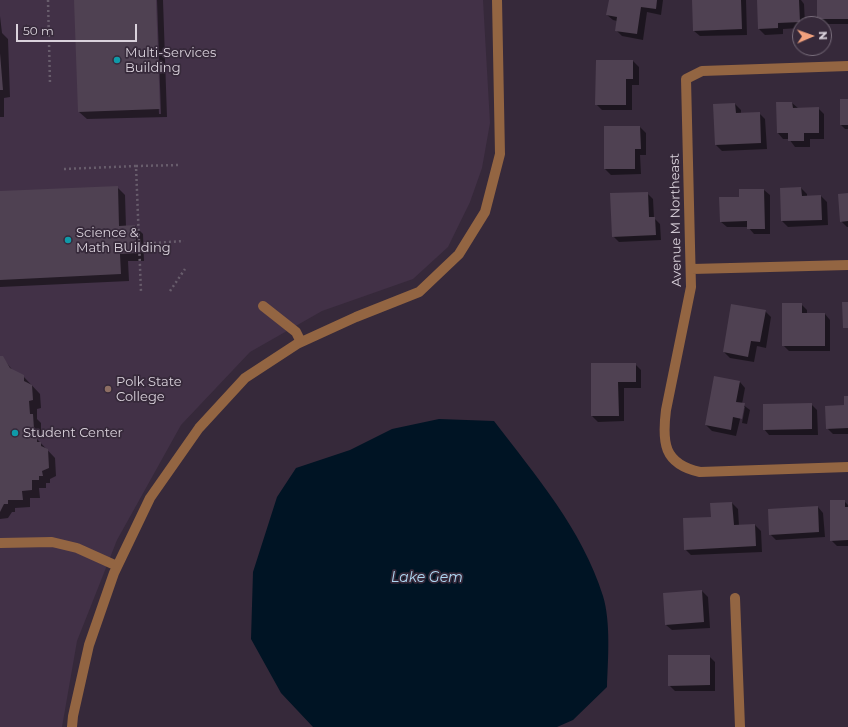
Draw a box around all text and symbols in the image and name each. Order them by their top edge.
scale bar [18,16,139,42]
north arrow [792,16,832,56]
text: 50 m [23,23,54,38]
text: N [816,31,830,40]
place label: Multi-Services Building [125,45,216,76]
marker: Multi-Services Building [112,55,122,65]
street label: Avenue M Northeast [667,153,685,287]
place label: Science & Math BUilding [76,225,171,256]
marker: Science & Math BUilding [63,235,73,245]
place label: Polk State College [116,374,182,405]
marker: Polk State College [103,384,113,394]
place label: Student Center [23,425,123,441]
marker: Student Center [10,428,20,438]
water label: Lake Gem [391,570,463,586]

